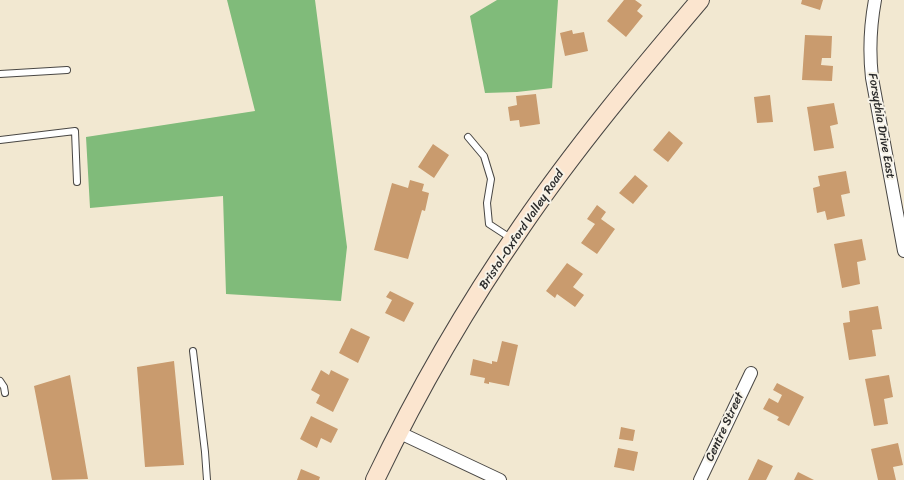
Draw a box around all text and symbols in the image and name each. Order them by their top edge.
street label: Forsythia Drive East [865,72,897,180]
street label: Bristol-Oxford Valley Road [477,168,567,292]
street label: Centre Street [703,390,747,464]

